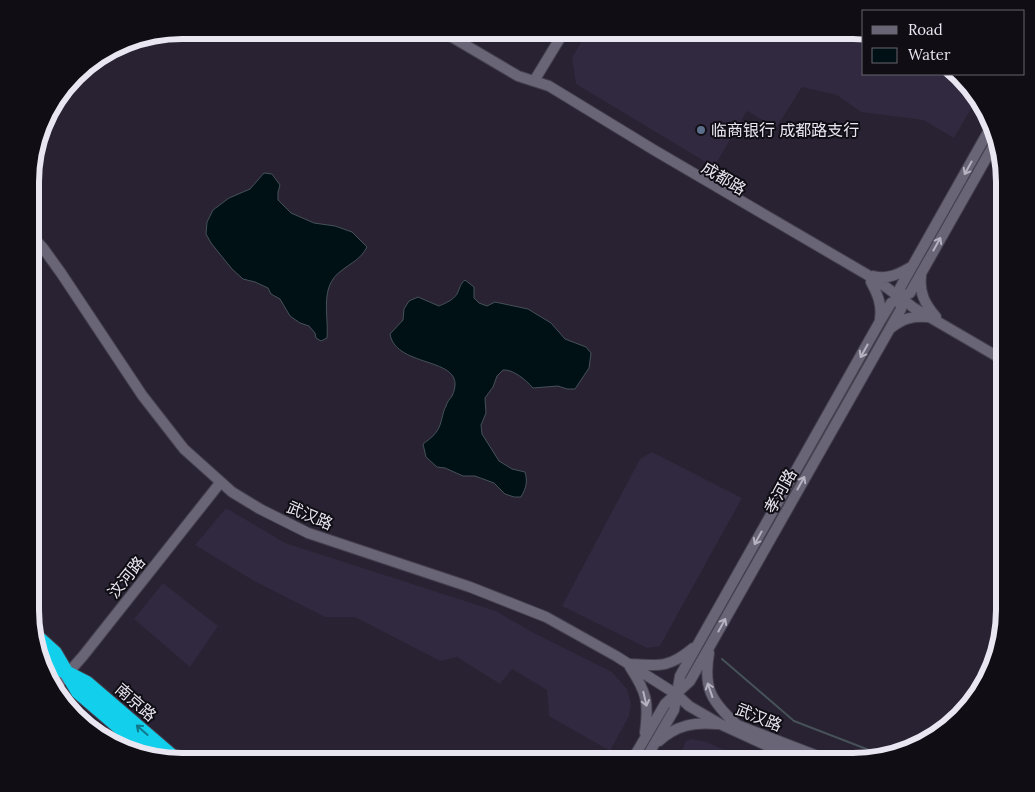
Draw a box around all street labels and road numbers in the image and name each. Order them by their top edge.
street label: 成都路 [698,157,750,199]
street label: 孝河路 [760,465,800,517]
street label: 武汉路 [284,496,336,534]
street label: 汶河路 [103,552,149,602]
street label: 南京路 [111,679,161,725]
street label: 武汉路 [733,699,785,735]

